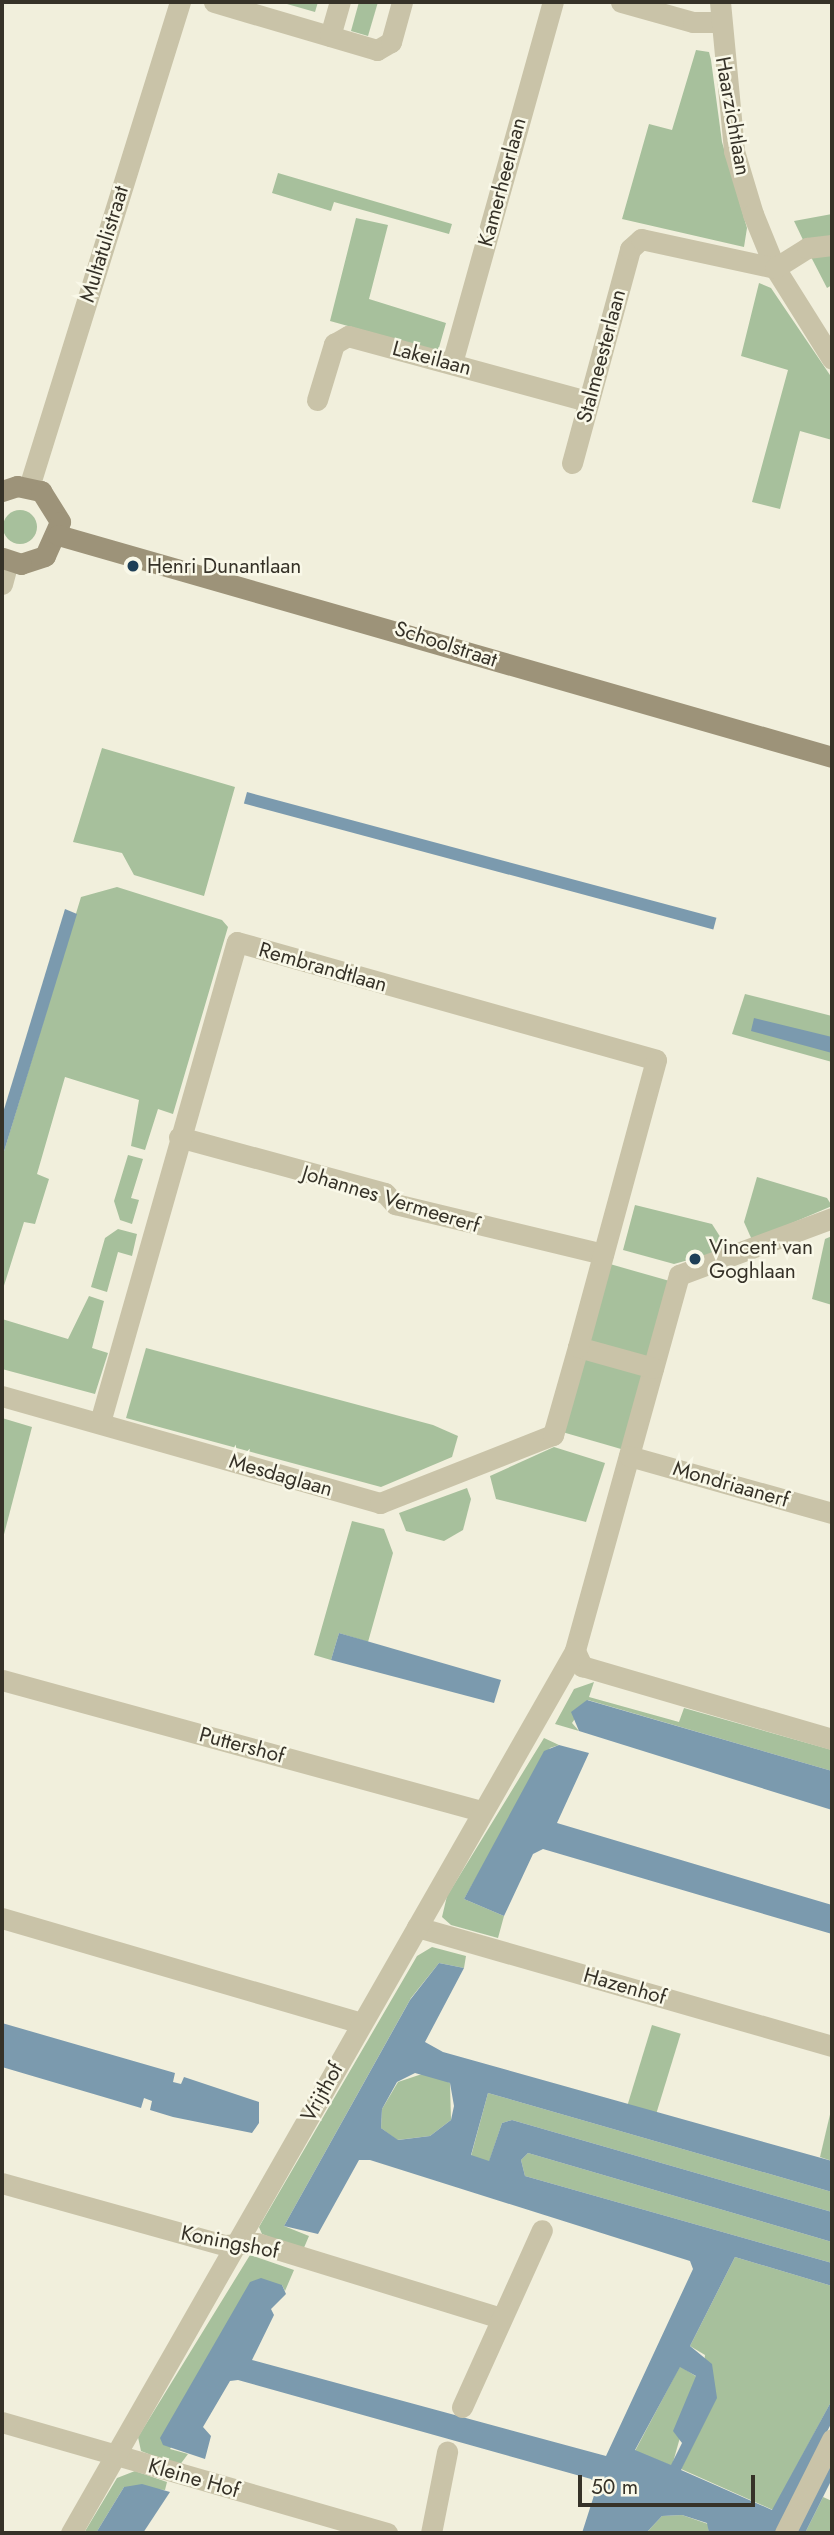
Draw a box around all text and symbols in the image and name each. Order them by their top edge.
street label: Haarzichtlaan [710,55,756,177]
street label: Kamerheerlaan [473,115,531,249]
street label: Multatulistraat [74,183,134,305]
street label: Stalmeesterlaan [571,287,631,425]
street label: Lakeilaan [390,335,474,381]
place label: Henri Dunantlaan [147,553,301,579]
marker: Henri Dunantlaan [125,558,141,574]
street label: Schoolstraat [392,616,500,672]
street label: Rembrandtlaan [256,937,390,997]
street label: Johannes Vermeererf [299,1160,483,1238]
place label: Vincent van Goghlaan [709,1234,813,1284]
marker: Vincent van Goghlaan [687,1251,703,1267]
street label: Mesdaglaan [226,1448,336,1502]
street label: Mondriaanerf [670,1455,792,1513]
street label: Puttershof [197,1722,287,1768]
street label: Hazenhof [581,1962,669,2010]
street label: Vrijthof [296,2058,348,2126]
street label: Koningshof [179,2220,281,2264]
street label: Kleine Hof [146,2453,242,2503]
scale bar [582,2462,759,2506]
text: 50 m [591,2472,638,2502]

